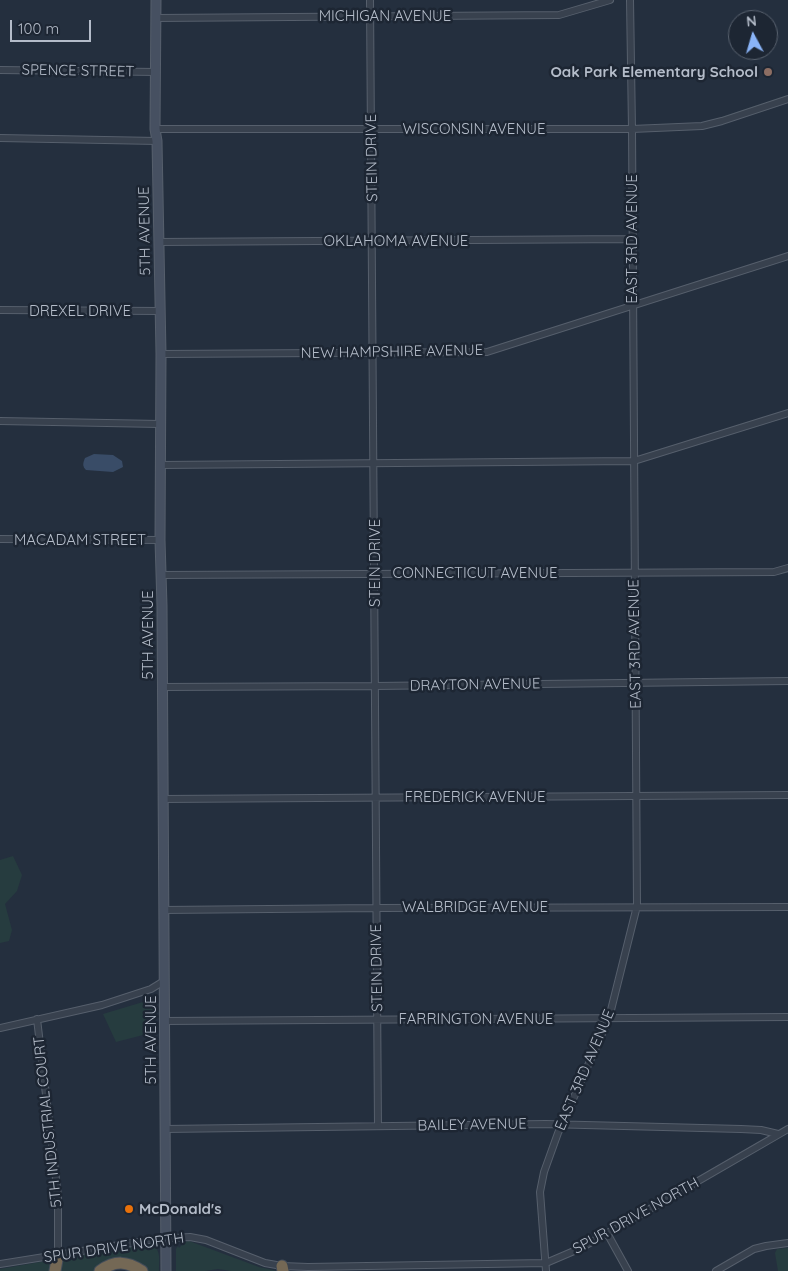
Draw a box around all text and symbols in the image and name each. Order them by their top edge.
street label: MICHIGAN AVENUE [319,7,451,25]
scale bar [12,10,94,42]
north arrow [728,10,778,60]
text: N [745,12,758,31]
text: 100 m [18,19,59,38]
street label: SPENCE STREET [21,61,135,81]
place label: Oak Park Elementary School [550,63,758,81]
marker: Oak Park Elementary School [762,66,774,78]
street label: STEIN DRIVE [362,114,382,202]
street label: WISCONSIN AVENUE [402,120,546,138]
street label: EAST 3RD AVENUE [623,174,641,304]
street label: 5TH AVENUE [135,186,155,276]
street label: OKLAHOMA AVENUE [324,232,468,250]
street label: DREXEL DRIVE [29,302,131,320]
street label: NEW HAMPSHIRE AVENUE [301,341,483,363]
street label: STEIN DRIVE [366,519,384,607]
street label: MACADAM STREET [14,531,146,549]
street label: CONNECTICUT AVENUE [393,564,557,582]
street label: EAST 3RD AVENUE [625,579,645,709]
street label: 5TH AVENUE [139,590,157,680]
street label: DRAYTON AVENUE [410,675,540,695]
street label: FREDERICK AVENUE [404,788,546,806]
street label: WALBRIDGE AVENUE [402,898,548,916]
street label: STEIN DRIVE [367,924,387,1012]
street label: 5TH AVENUE [142,995,160,1085]
street label: EAST 3RD AVENUE [551,1007,619,1133]
street label: FARRINGTON AVENUE [399,1010,553,1028]
street label: 5TH INDUSTRIAL COURT [30,1035,66,1209]
street label: BAILEY AVENUE [417,1115,527,1135]
street label: SPUR DRIVE NORTH [570,1174,702,1258]
place label: McDonald's [139,1200,221,1218]
marker: McDonald's [123,1203,135,1215]
street label: SPUR DRIVE NORTH [43,1229,185,1267]

